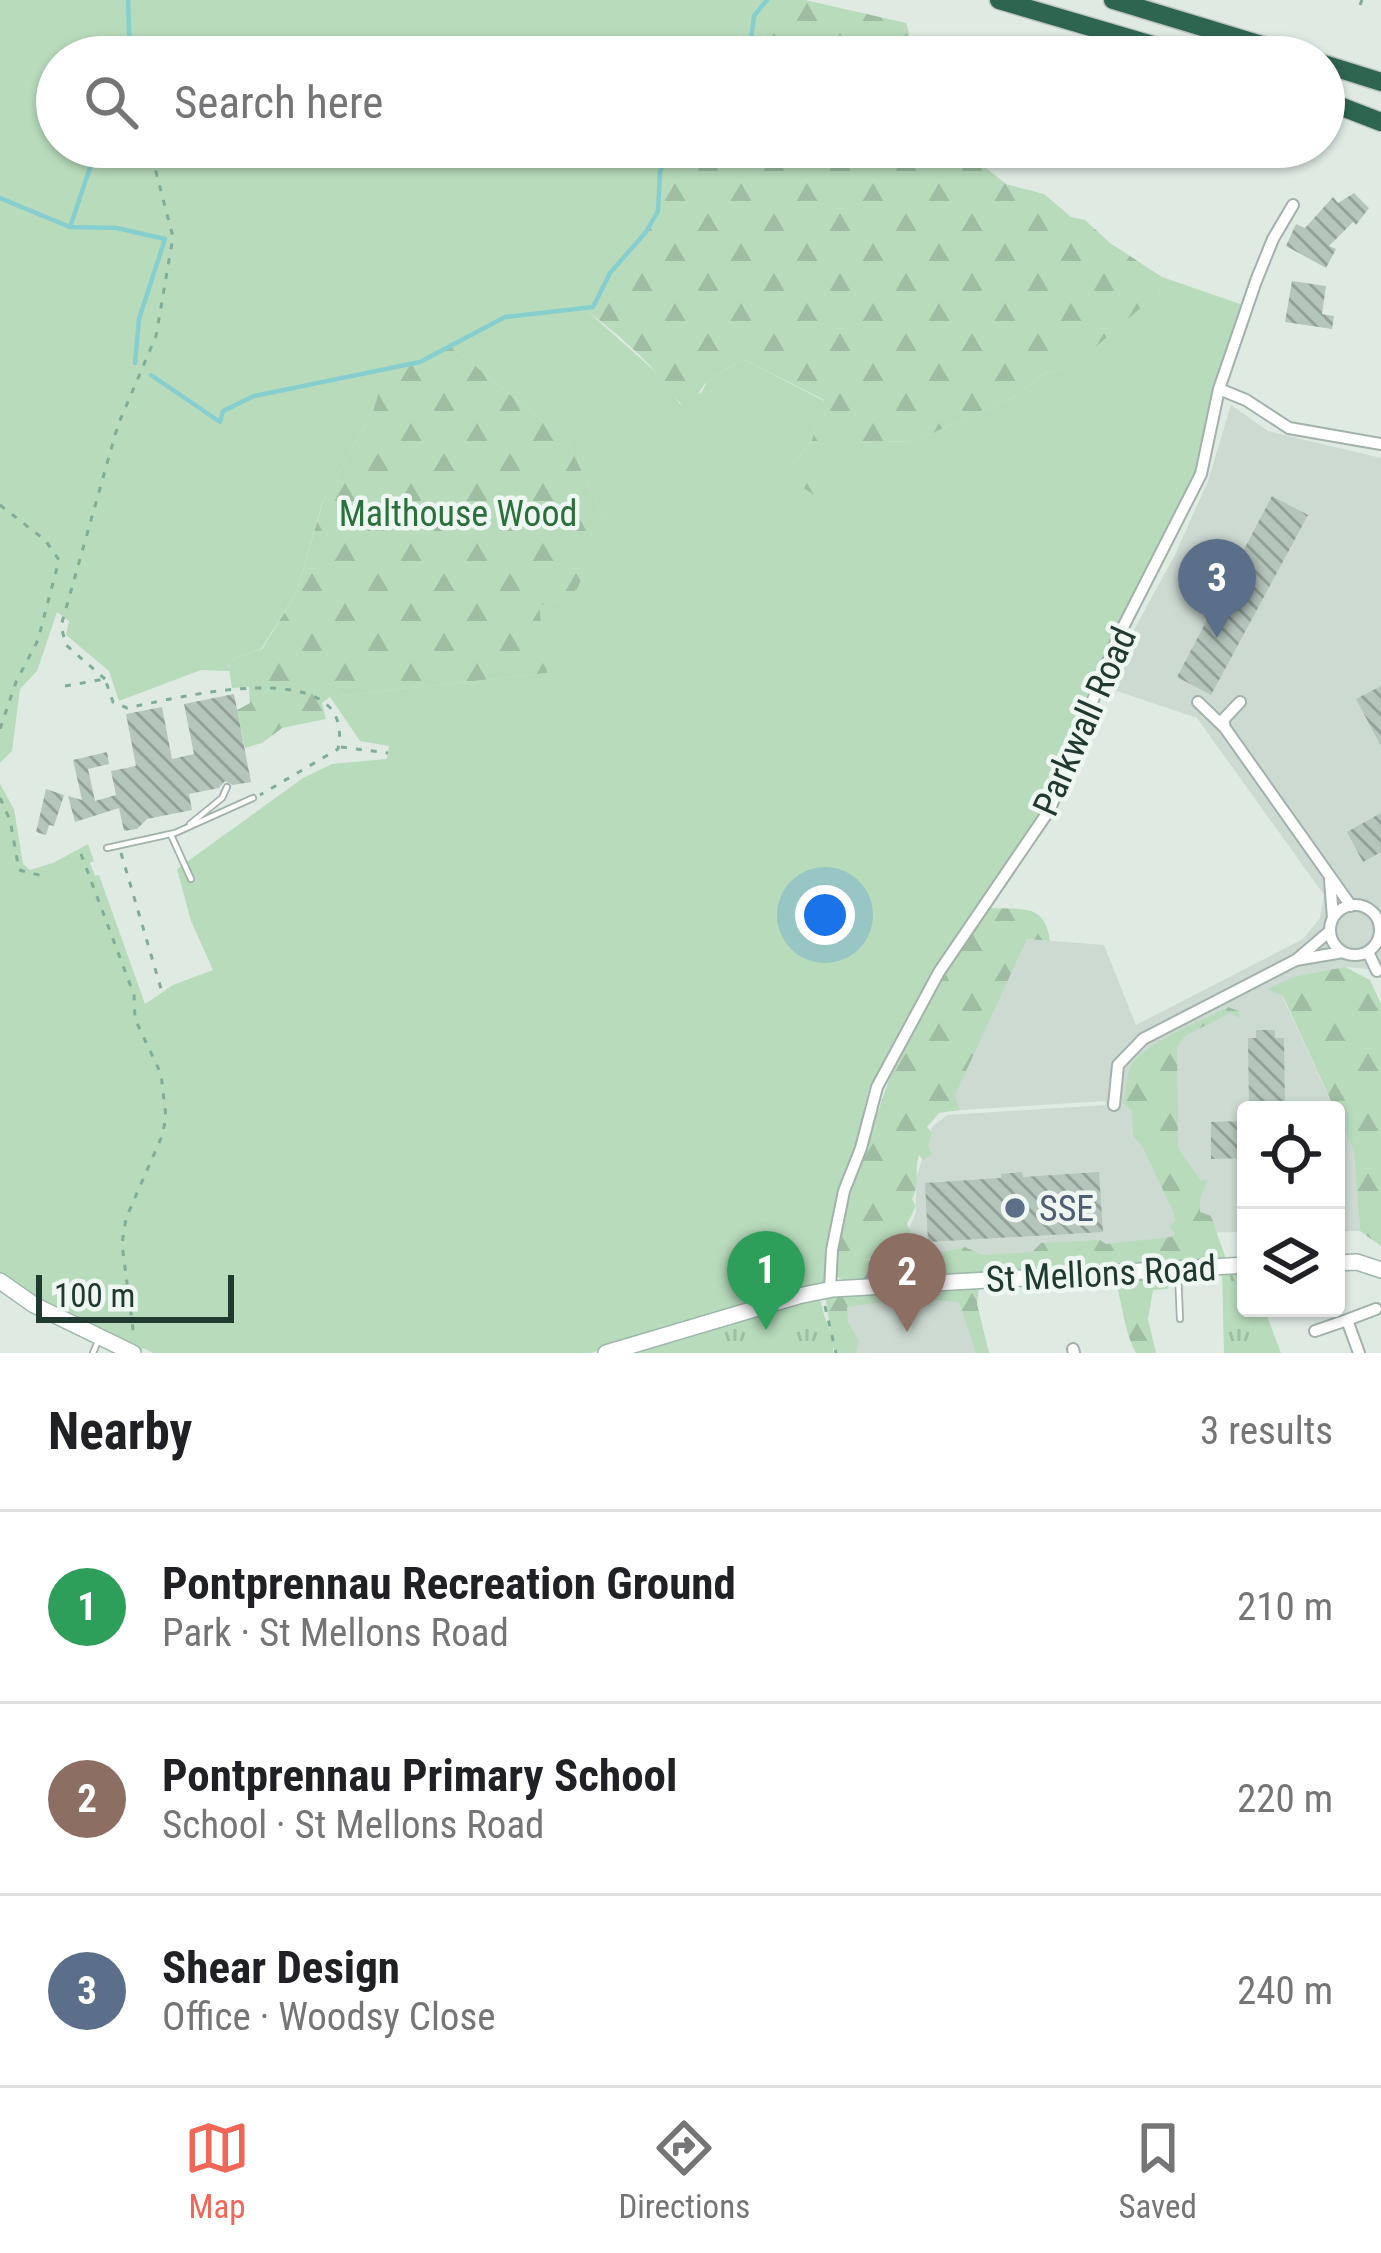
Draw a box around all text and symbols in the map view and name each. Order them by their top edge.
search box [36,36,1345,168]
icon: search [78,69,144,135]
text: Search here [174,76,383,129]
park label: Malthouse Wood [339,493,577,535]
pin: 3 [1178,539,1256,638]
street label: Parkwall Road [1025,621,1145,822]
your location [795,885,855,945]
map controls [1237,1101,1345,1317]
button: locate [1237,1101,1345,1209]
place label: SSE [1039,1188,1094,1230]
marker: SSE [1002,1195,1028,1221]
button: layers [1237,1209,1345,1317]
pin: 1 [727,1231,805,1330]
pin: 2 [868,1233,946,1332]
street label: St Mellons Road [985,1247,1217,1301]
scale bar [36,1269,234,1322]
text: 100 m [54,1276,135,1315]
text: Nearby [48,1402,192,1461]
text: 3 results [1200,1408,1333,1454]
text: Pontprennau Recreation Ground [162,1557,736,1610]
text: 1 [77,1584,97,1630]
text: 210 m [1237,1584,1333,1630]
text: Park · St Mellons Road [162,1610,509,1656]
text: Pontprennau Primary School [162,1749,677,1802]
text: 2 [77,1776,97,1822]
text: 220 m [1237,1776,1333,1822]
text: School · St Mellons Road [162,1802,544,1848]
text: Shear Design [162,1941,400,1994]
text: 3 [77,1968,97,2014]
text: 240 m [1237,1968,1333,2014]
text: Office · Woodsy Close [162,1994,495,2040]
tab: Map [184,2115,250,2226]
tab: Directions [618,2115,750,2226]
tab: Saved [1118,2115,1197,2226]

